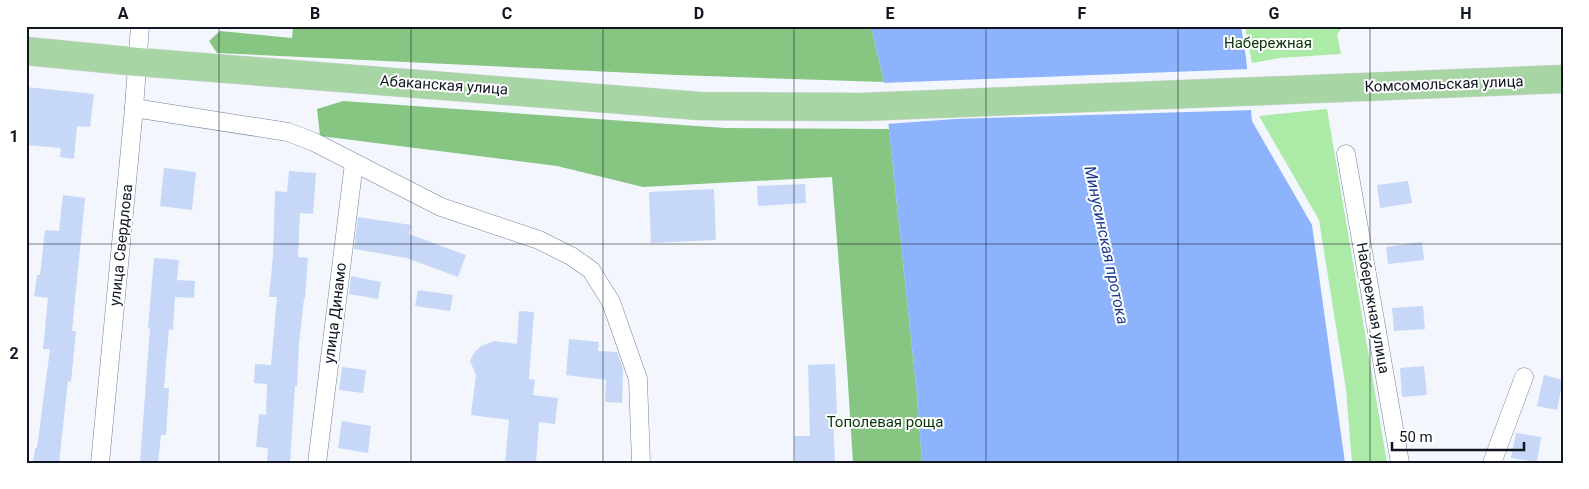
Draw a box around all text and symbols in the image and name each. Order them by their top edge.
text: A [118,4,129,23]
text: B [310,4,320,23]
text: C [502,4,512,23]
text: D [694,4,704,23]
text: E [886,4,895,23]
text: F [1078,4,1087,23]
text: G [1269,4,1280,23]
text: H [1460,4,1472,23]
park label: Набережная [1224,34,1312,52]
street label: Абаканская улица [379,72,509,98]
street label: Комсомольская улица [1364,72,1524,96]
text: 1 [9,127,19,146]
water label: Минусинская протока [1080,164,1133,326]
street label: улица Свердлова [106,183,136,307]
street label: Набережная улица [1353,241,1393,375]
street label: улица Динамо [320,262,350,364]
text: 2 [9,344,19,363]
park label: Тополевая роща [827,413,943,431]
scale bar [1392,419,1524,451]
text: 50 m [1399,428,1433,446]

